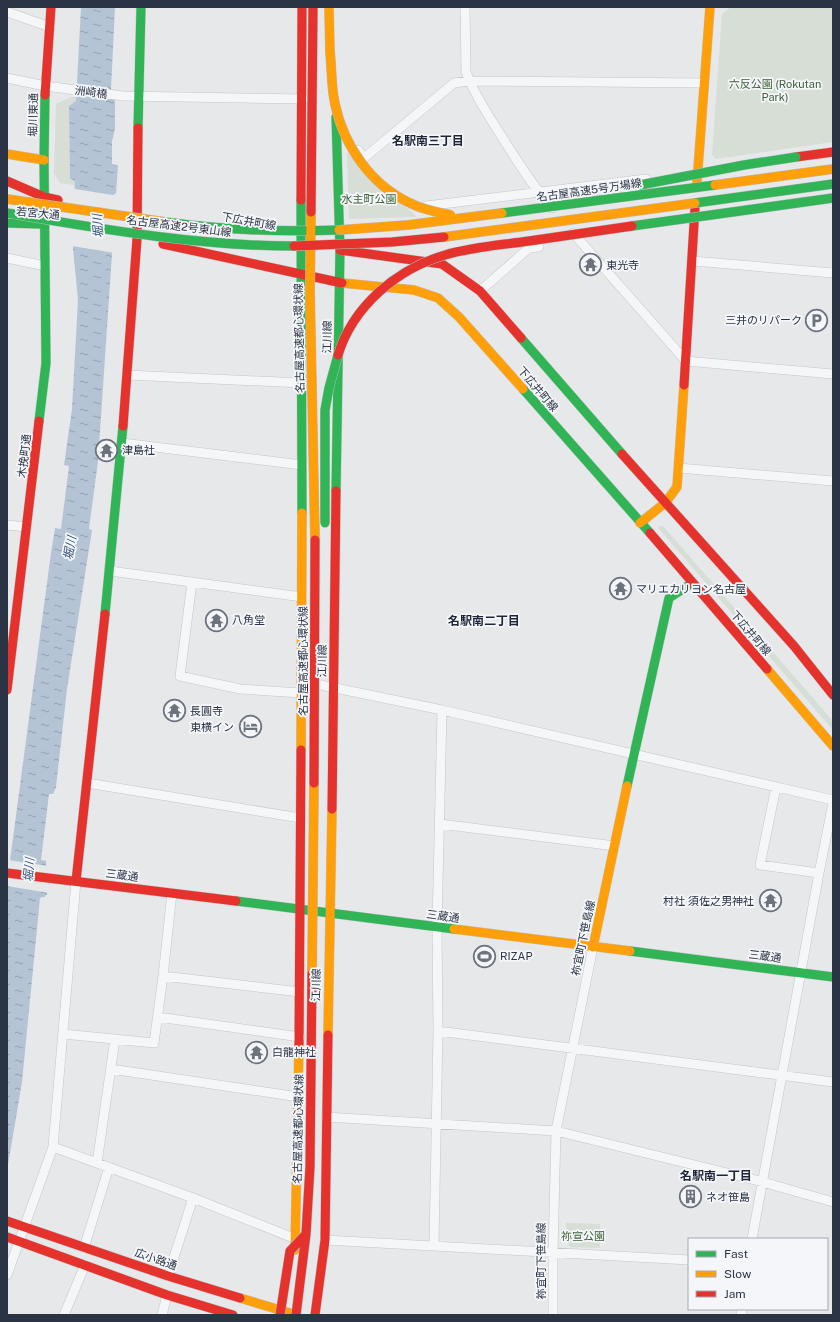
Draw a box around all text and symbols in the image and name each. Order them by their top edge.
park label: 六反公園 (Rokutan Park) [729,78,821,103]
street label: 洲崎橋 [74,84,108,100]
street label: 堀川東通 [27,93,39,137]
district label: 名駅南三丁目 [392,134,464,148]
street label: 名古屋高速5号万場線 [536,177,642,203]
park label: 水主町公園 [342,193,397,205]
street label: 若宮大通 [16,205,60,221]
street label: 下広井町線 [221,210,277,232]
water label: 堀川 [90,212,106,238]
street label: 名古屋高速2号東山線 [126,214,232,238]
temple icon: 東光寺 [577,252,603,278]
place label: 東光寺 [606,259,639,271]
street label: 名古屋高速都心環状線 [292,283,306,393]
parking icon: 三井のリパーク [804,307,830,333]
place label: 三井のリパーク [725,314,802,326]
street label: 江川線 [321,320,333,354]
street label: 下広井町線 [515,364,561,414]
street label: 木挽町通 [15,433,33,479]
temple icon: 津島社 [94,437,120,463]
place label: 津島社 [122,444,155,456]
water label: 堀川 [61,533,79,561]
temple icon: マリエカリヨン名古屋 [607,576,633,602]
place label: マリエカリヨン名古屋 [636,583,746,595]
street label: 名古屋高速都心環状線 [297,606,309,716]
temple icon: 八角堂 [204,607,230,633]
street label: 下広井町線 [728,608,774,658]
place label: 八角堂 [232,614,265,626]
district label: 名駅南二丁目 [448,614,520,628]
street label: 江川線 [316,644,328,678]
temple icon: 長圓寺 [161,698,187,724]
place label: 長圓寺 [190,705,223,717]
hotel icon: 東横イン [237,714,263,740]
place label: 東横イン [190,721,234,733]
water label: 堀川 [21,855,37,883]
street label: 三蔵通 [105,867,139,883]
temple icon: 村社 須佐之男神社 [757,888,783,914]
place label: 村社 須佐之男神社 [663,895,754,907]
street label: 祢宜町下笹島線 [569,899,597,977]
street label: 三蔵通 [426,908,460,924]
sports icon: RIZAP [472,943,498,969]
street label: 三蔵通 [748,948,782,964]
place label: RIZAP [500,950,532,962]
street label: 江川線 [310,968,322,1002]
temple icon: 白龍神社 [244,1039,270,1065]
place label: 白龍神社 [272,1046,316,1058]
street label: 名古屋高速都心環状線 [291,1074,305,1184]
district label: 名駅南一丁目 [680,1169,752,1183]
building icon: ネオ笹島 [677,1184,703,1210]
place label: ネオ笹島 [706,1191,750,1203]
street label: 祢宜町下笹島線 [535,1223,547,1300]
park label: 祢宣公園 [561,1230,605,1242]
legend [688,1238,828,1310]
street label: 広小路通 [133,1246,179,1272]
text: Fast [724,1247,749,1261]
text: Slow [724,1267,752,1281]
text: Jam [724,1287,746,1301]

